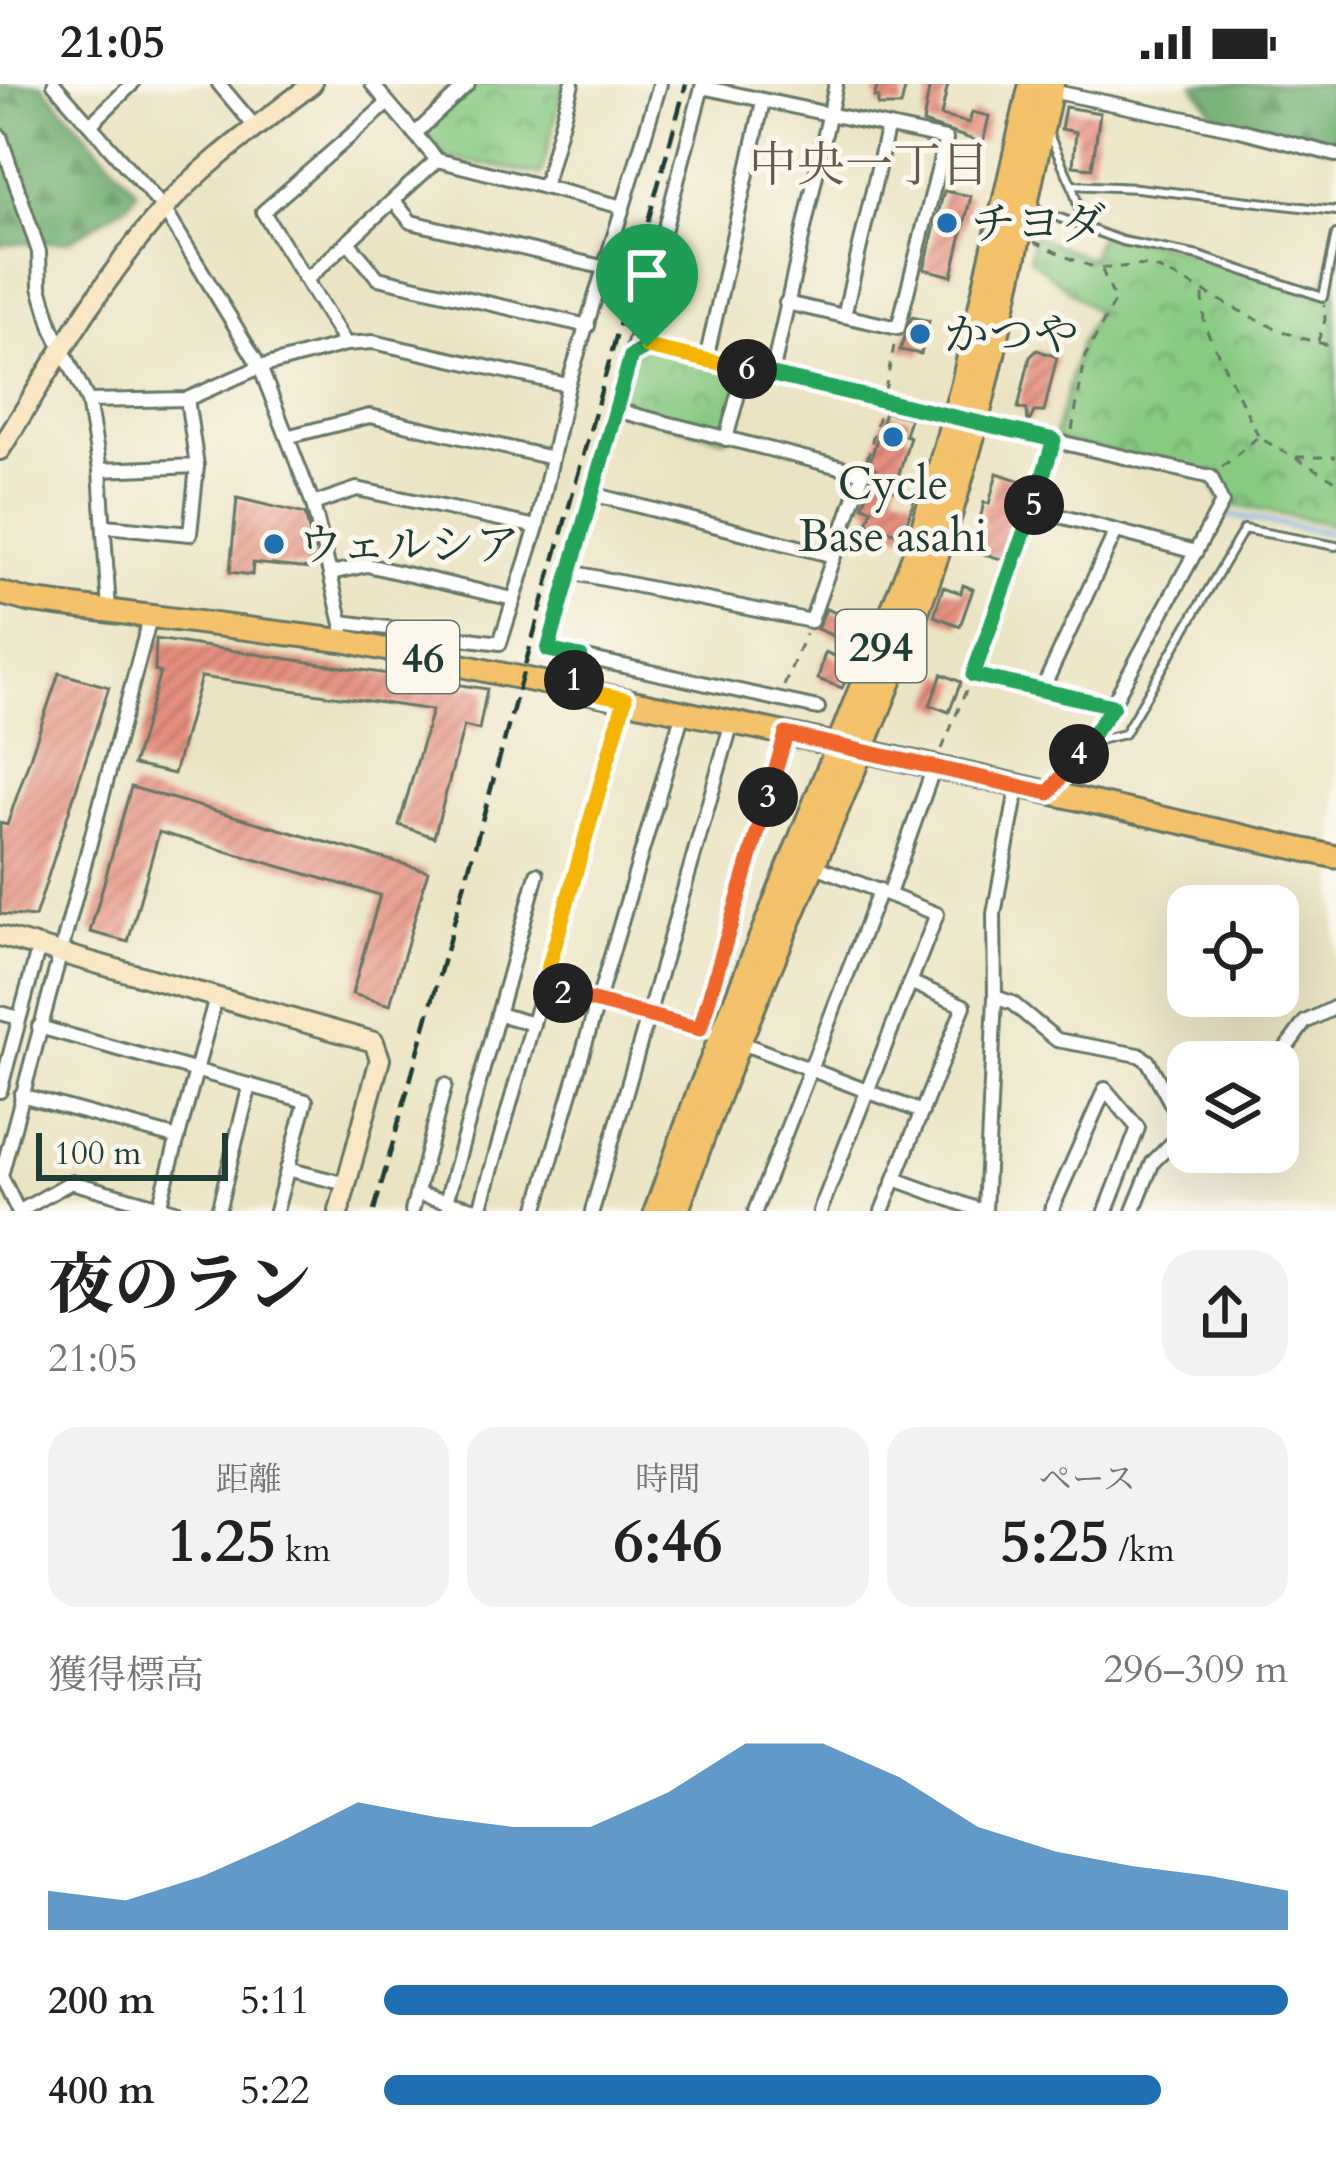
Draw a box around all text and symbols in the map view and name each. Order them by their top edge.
text: 21:05 [60,12,165,73]
district label: 中央一丁目 [749,133,989,198]
place label: チヨダ [971,194,1106,255]
marker: チヨダ [934,210,960,236]
pin [596,224,698,347]
icon: arrive [614,242,680,308]
place label: かつや [944,305,1079,366]
marker: かつや [907,321,933,347]
pin: 6 [717,339,777,399]
text: 6 [739,346,755,391]
marker: Cycle Base asahi [880,424,906,450]
place label: Cycle Base asahi [799,454,987,567]
pin: 5 [1004,475,1064,535]
text: 5 [1026,482,1042,527]
place label: ウェルシア [298,515,520,576]
marker: ウェルシア [261,531,287,557]
road number: 294 [836,610,926,682]
road number: 46 [387,621,459,693]
pin: 1 [544,650,604,710]
text: 1 [566,657,582,702]
pin: 4 [1049,724,1109,784]
text: 4 [1071,731,1087,776]
pin: 3 [738,767,798,827]
text: 3 [760,774,776,819]
map controls [1167,885,1299,1173]
button: locate [1167,885,1299,1017]
pin: 2 [533,963,593,1023]
text: 2 [555,970,571,1015]
button: layers [1167,1041,1299,1173]
scale bar [36,1127,228,1180]
text: 100 m [54,1131,141,1176]
text: 夜のラン [48,1242,312,1331]
button: share [1162,1250,1288,1376]
text: 21:05 [48,1332,138,1385]
text: 距離 [216,1457,282,1502]
text: 時間 [635,1457,701,1502]
text: ペース [1039,1457,1136,1502]
text: 1.25 [167,1502,276,1583]
text: 6:46 [613,1502,723,1583]
text: 5:25 [1000,1502,1110,1583]
text: km [276,1528,331,1573]
text: /km [1110,1528,1175,1573]
text: 296–309 m [1103,1643,1288,1696]
text: 獲得標高 [48,1649,204,1702]
text: 200 m [48,1974,154,2027]
text: 5:11 [240,1974,310,2027]
text: 400 m [48,2064,154,2117]
text: 5:22 [240,2064,310,2117]

